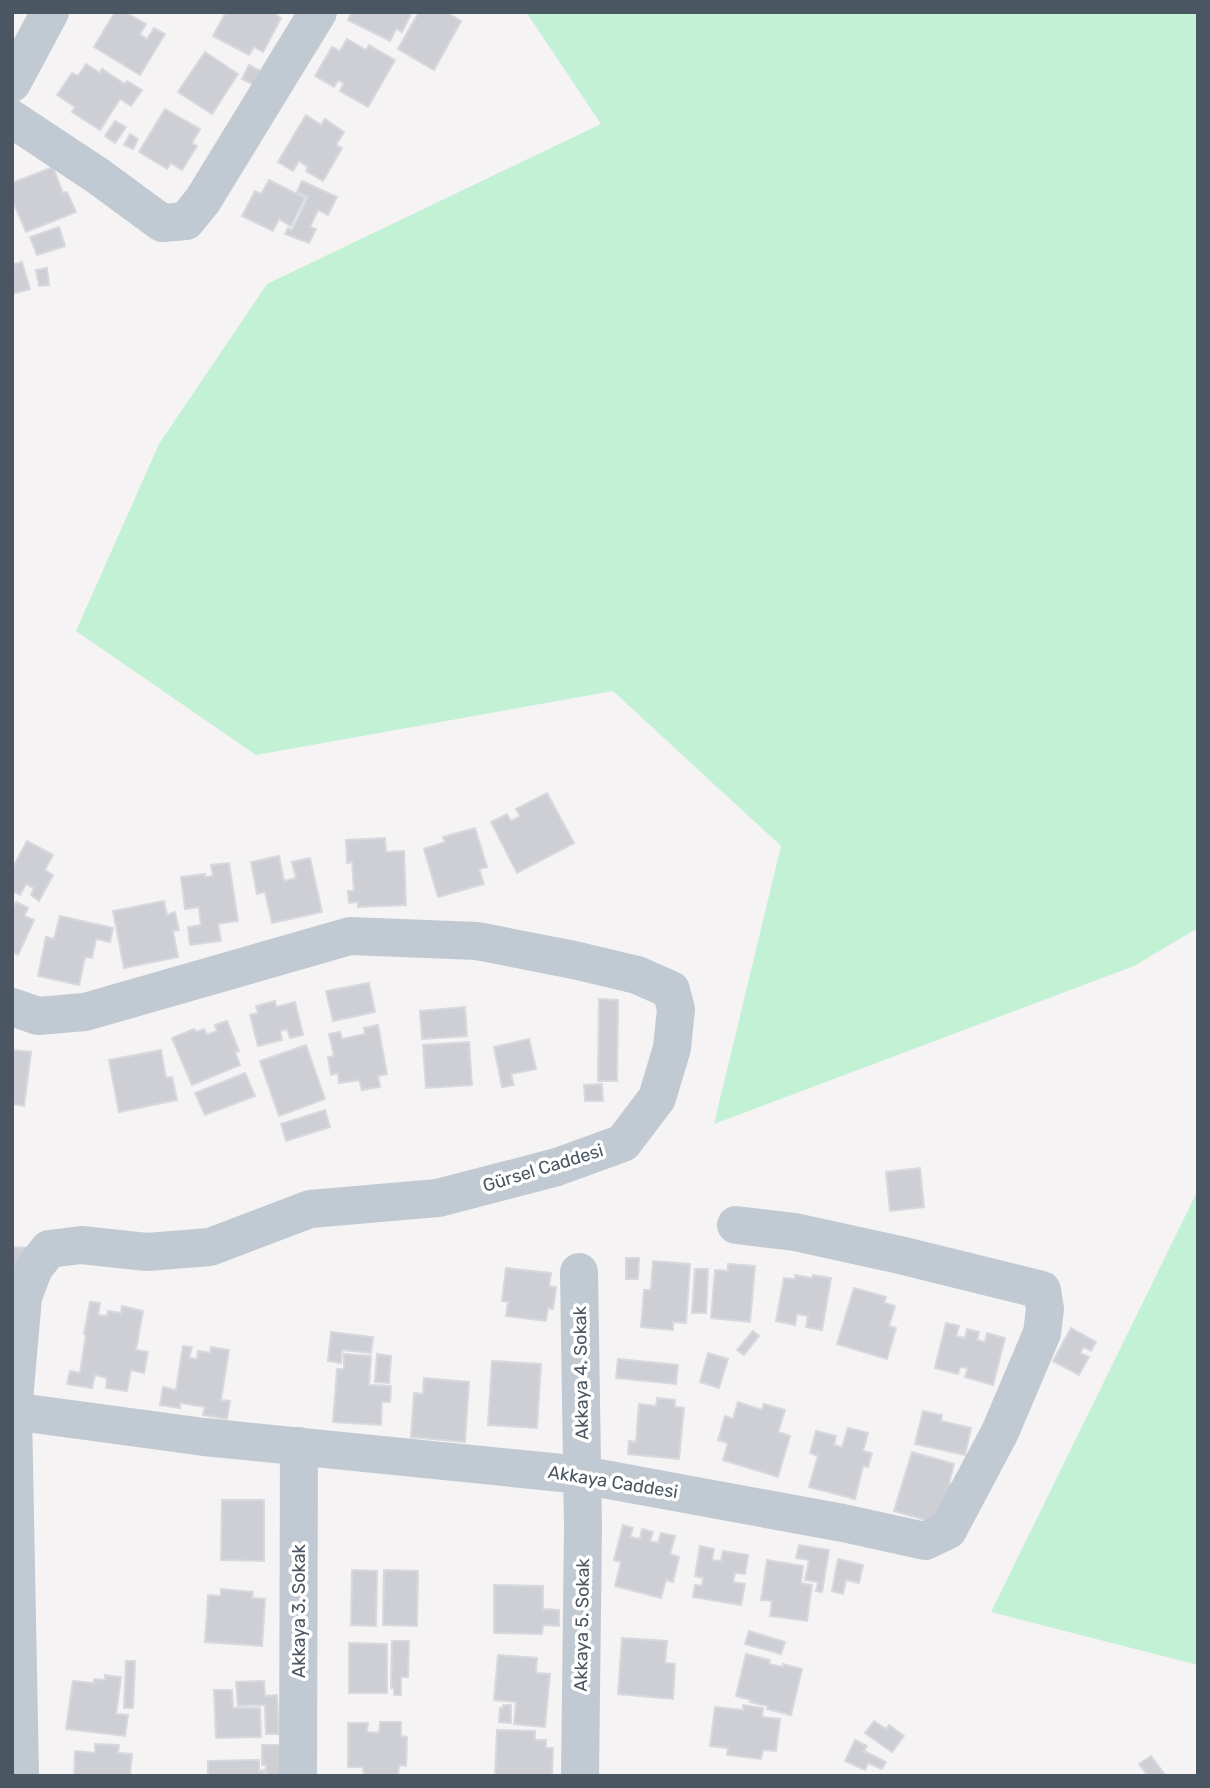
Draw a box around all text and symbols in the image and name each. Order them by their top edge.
street label: Gürsel Caddesi [480,1139,606,1197]
street label: Akkaya 4. Sokak [569,1305,593,1440]
street label: Akkaya Caddesi [547,1461,679,1503]
street label: Akkaya 3. Sokak [288,1543,310,1678]
street label: Akkaya 5. Sokak [570,1557,594,1692]

